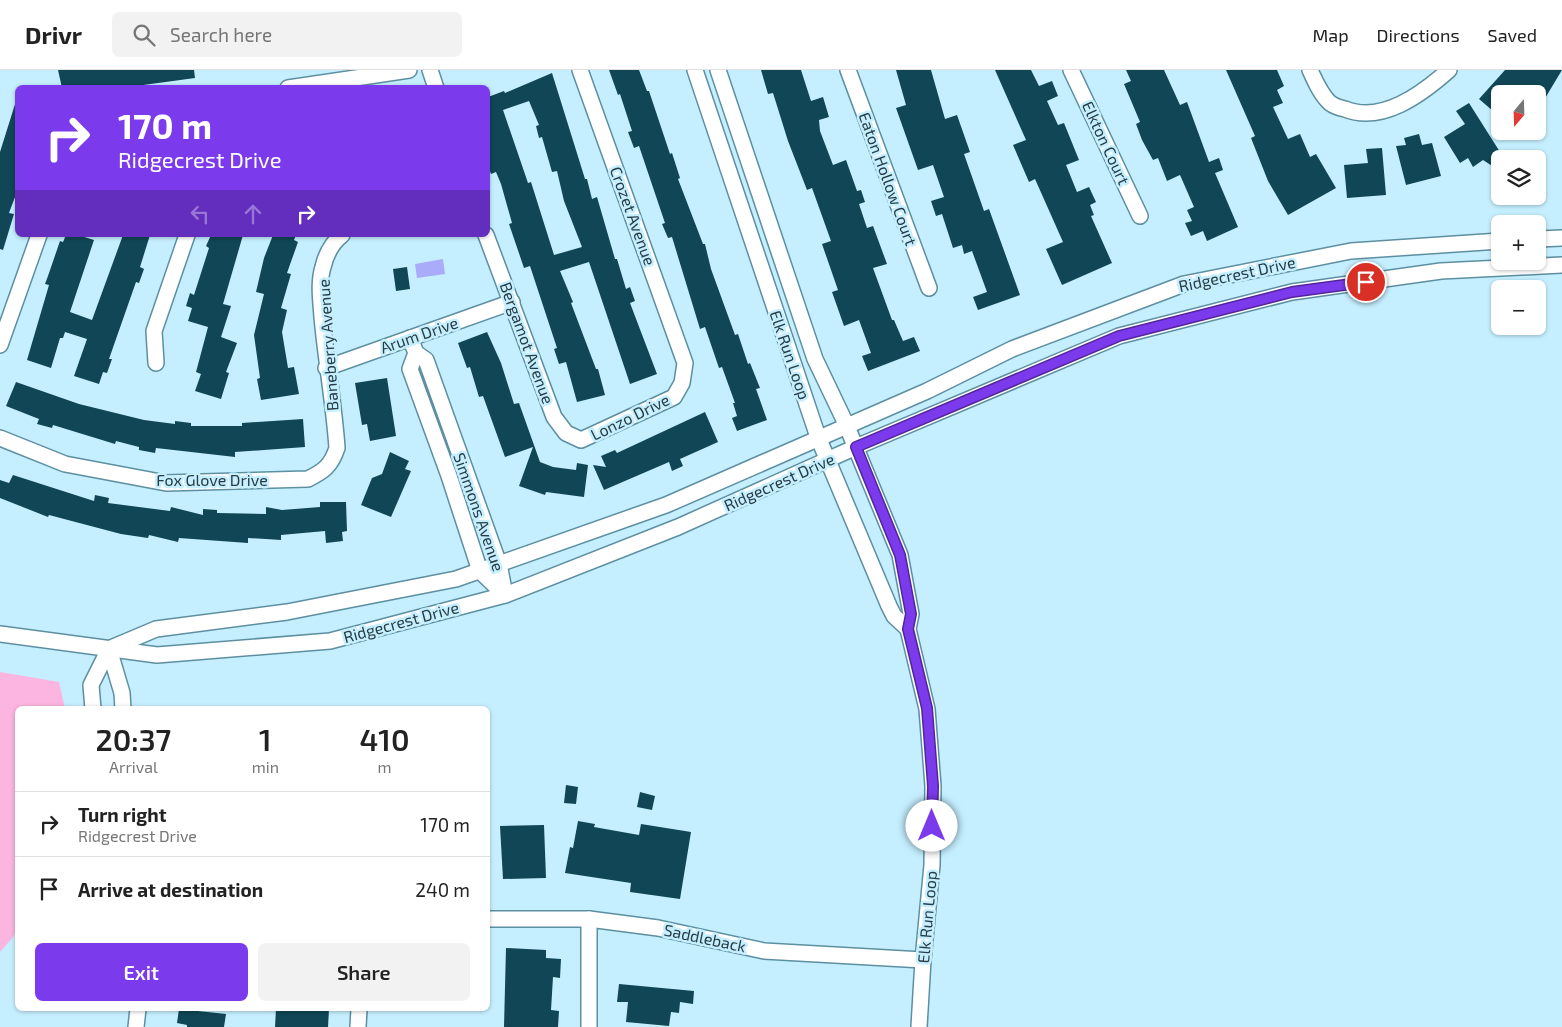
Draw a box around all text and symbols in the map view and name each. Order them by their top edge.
search box [112,12,462,57]
text: Drivr [25,20,82,49]
icon: search [130,21,158,49]
text: Search here [170,23,272,46]
text: Map [1312,24,1349,46]
text: Directions [1377,24,1460,46]
text: Saved [1488,24,1537,46]
north arrow [1491,85,1546,140]
map controls [1491,85,1546,335]
street label: Elkton Court [1079,98,1134,187]
text: 170 m [118,104,212,146]
icon: right [35,105,100,170]
street label: Eaton Hollow Court [856,110,921,248]
text: Ridgecrest Drive [118,146,281,172]
button: layers [1491,150,1546,205]
street label: Crozet Avenue [607,164,660,268]
icon: left [186,200,214,228]
icon: ahead [239,200,267,228]
icon: right [292,200,320,228]
button: + [1491,215,1546,270]
street label: Ridgecrest Drive [1177,252,1297,295]
pin [1345,261,1387,303]
icon: arrive [1352,268,1380,296]
street label: Baneberry Avenue [313,279,342,412]
street label: Bergamot Avenue [497,279,558,406]
button: − [1491,280,1546,335]
street label: Elk Run Loop [766,308,815,402]
street label: Arum Drive [377,312,460,357]
street label: Lonzo Drive [587,389,672,444]
street label: Ridgecrest Drive [721,449,837,514]
street label: Simmons Avenue [450,450,509,574]
street label: Fox Glove Drive [156,470,268,489]
street label: Ridgecrest Drive [341,597,461,646]
text: 20:37 [96,721,171,757]
text: 1 [259,721,272,757]
text: 410 [360,721,409,757]
text: Arrival [109,757,158,776]
text: min [252,757,279,776]
text: m [377,757,392,776]
position arrow [905,799,957,851]
text: Turn right [78,803,166,826]
icon: right [35,810,63,838]
text: 170 m [420,813,470,836]
text: Ridgecrest Drive [78,826,197,845]
street label: Elk Run Loop [913,870,940,964]
icon: arrive [35,875,63,903]
text: Arrive at destination [78,878,263,901]
text: 240 m [415,878,470,901]
street label: Saddleback [662,920,748,955]
button: Exit [35,943,248,1001]
button: Share [258,943,470,1001]

